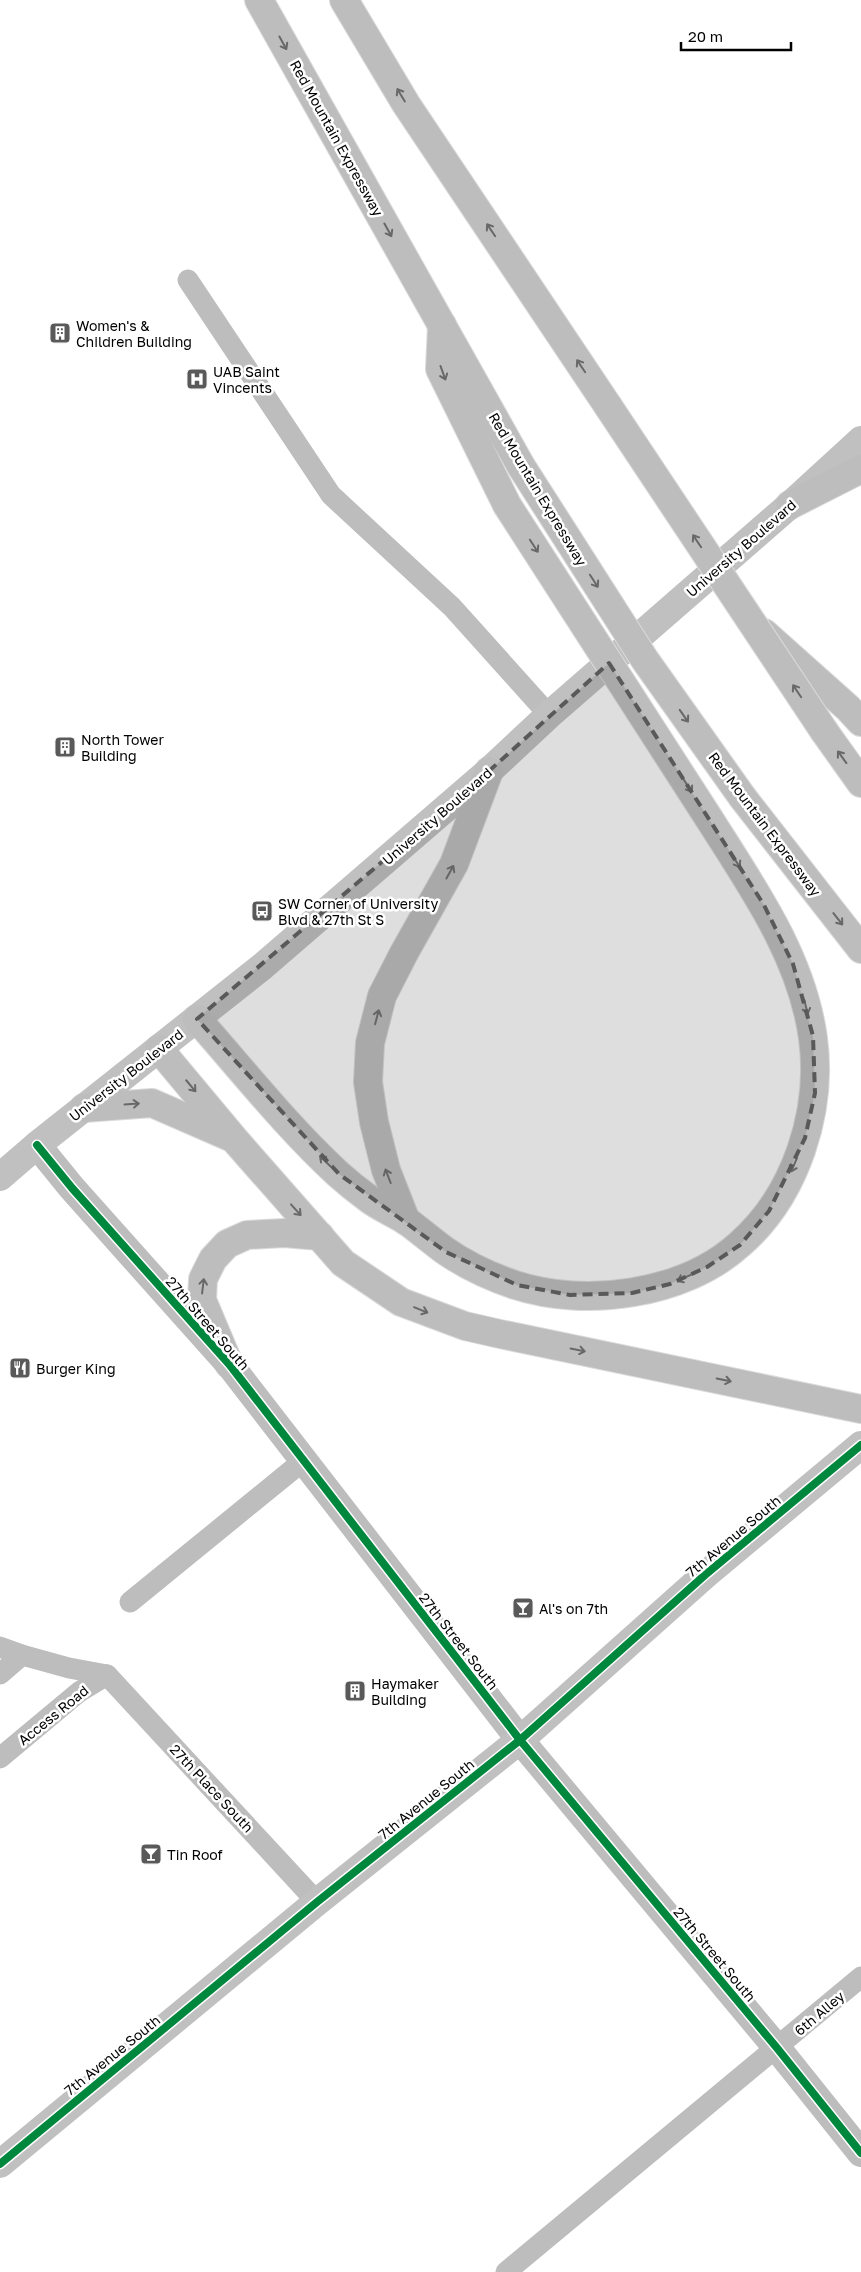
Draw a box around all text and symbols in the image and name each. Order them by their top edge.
scale bar [681,20,791,52]
text: 20 m [688,27,723,45]
one-way arrow [278,35,288,50]
street label: Red Mountain Expressway [287,57,387,219]
one-way arrow [396,88,406,102]
one-way arrow [384,222,394,237]
one-way arrow [486,224,496,238]
place label: Women's & Children Building [76,317,192,350]
building icon: Women's & Children Building [48,321,72,345]
one-way arrow [576,359,586,373]
place label: UAB Saint Vincents [213,363,280,396]
one-way arrow [439,365,448,380]
hospital icon: UAB Saint Vincents [185,367,209,391]
street label: Red Mountain Expressway [485,409,591,569]
street label: University Boulevard [683,496,799,600]
one-way arrow [692,534,702,548]
one-way arrow [529,539,539,553]
one-way arrow [590,573,600,587]
one-way arrow [792,684,802,698]
one-way arrow [679,709,689,723]
place label: North Tower Building [81,731,164,764]
building icon: North Tower Building [53,735,77,759]
street label: Red Mountain Expressway [705,749,825,900]
one-way arrow [837,751,848,764]
street label: University Boulevard [379,764,495,868]
one-way arrow [683,779,694,793]
one-way arrow [731,854,742,868]
one-way arrow [445,865,455,880]
place label: SW Corner of University Blvd & 27th St S [278,895,438,928]
bus stop icon: SW Corner of University Blvd & 27th St S [250,899,274,923]
one-way arrow [832,913,843,926]
one-way arrow [802,998,811,1014]
one-way arrow [373,1009,382,1025]
street label: University Boulevard [66,1025,186,1125]
one-way arrow [185,1079,196,1092]
one-way arrow [124,1100,140,1109]
one-way arrow [319,1155,331,1167]
one-way arrow [789,1157,799,1172]
one-way arrow [383,1169,392,1184]
one-way arrow [290,1203,302,1216]
street label: 27th Street South [163,1273,253,1373]
one-way arrow [677,1273,692,1283]
one-way arrow [198,1278,208,1294]
one-way arrow [413,1306,428,1316]
one-way arrow [570,1345,586,1355]
restaurant icon: Burger King [8,1356,32,1380]
place label: Burger King [36,1360,116,1377]
one-way arrow [716,1376,732,1385]
street label: 7th Avenue South [682,1492,784,1580]
street label: 27th Street South [416,1589,502,1693]
bar icon: Al's on 7th [511,1596,535,1620]
place label: Al's on 7th [539,1600,608,1617]
place label: Haymaker Building [371,1675,439,1708]
building icon: Haymaker Building [343,1679,367,1703]
street label: Access Road [15,1682,91,1748]
street label: 27th Place South [167,1740,257,1836]
street label: 7th Avenue South [375,1755,477,1843]
bar icon: Tin Roof [139,1842,163,1866]
place label: Tin Roof [167,1846,223,1863]
street label: 27th Street South [670,1903,760,2005]
street label: 6th Alley [791,1987,847,2039]
street label: 7th Avenue South [61,2011,163,2099]

